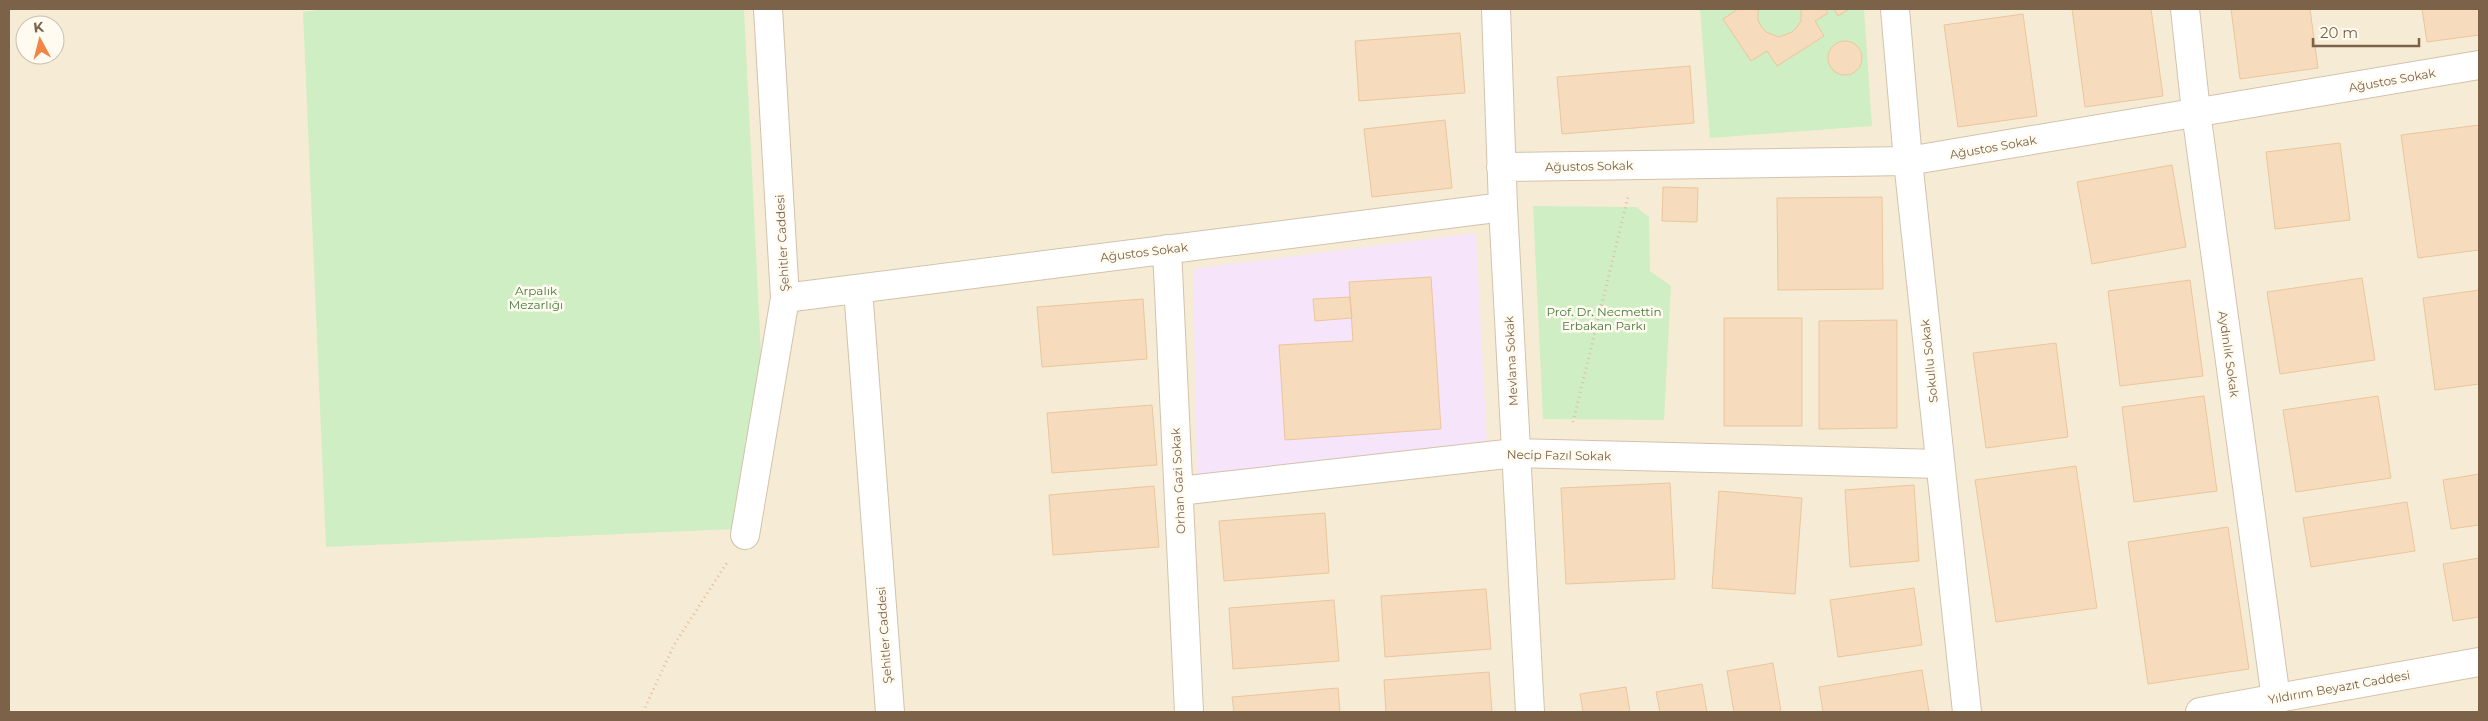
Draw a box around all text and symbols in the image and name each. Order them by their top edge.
north arrow [15,15,65,65]
scale bar [2313,15,2419,47]
text: K [32,17,45,37]
text: 20 m [2320,23,2358,42]
street label: Ağustos Sokak [2347,65,2437,95]
street label: Ağustos Sokak [1948,132,2038,162]
street label: Ağustos Sokak [1545,158,1634,174]
street label: Şehitler Caddesi [772,194,792,292]
street label: Ağustos Sokak [1099,239,1189,265]
park label: Arpalık Mezarlığı [509,283,563,312]
park label: Prof. Dr. Necmettin Erbakan Parkı [1546,304,1662,333]
street label: Aydınlık Sokak [2216,310,2243,399]
street label: Mevlana Sokak [1501,315,1521,406]
street label: Sokullu Sokak [1917,318,1941,404]
street label: Orhan Gazi Sokak [1168,427,1188,534]
street label: Necip Fazıl Sokak [1507,447,1612,463]
street label: Şehitler Caddesi [873,586,895,684]
street label: Yıldırım Beyazıt Caddesi [2267,667,2411,707]

